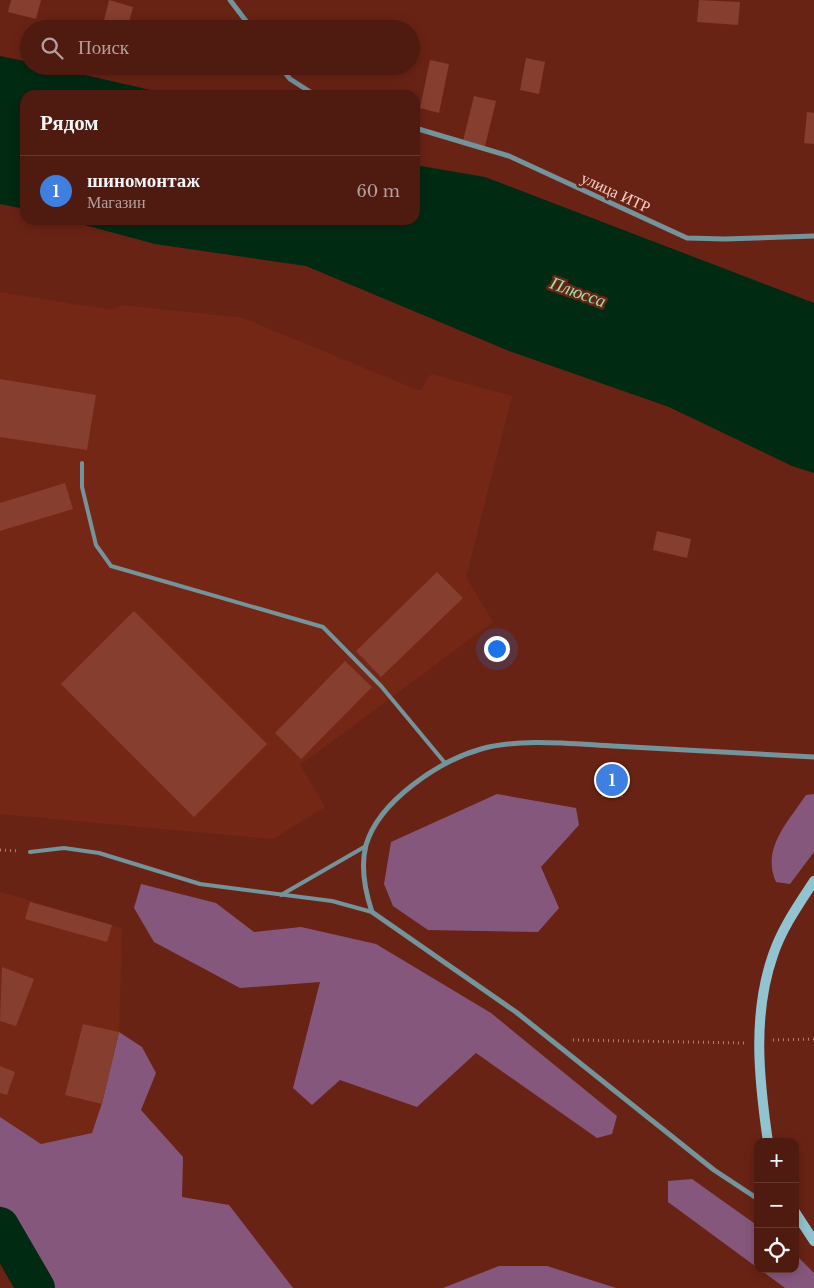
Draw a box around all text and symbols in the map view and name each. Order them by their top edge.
search box [20,20,420,75]
icon: search [38,34,66,62]
text: Поиск [78,36,129,59]
text: Рядом [40,110,99,136]
street label: улица ИТР [578,167,654,217]
text: шиномонтаж [87,169,200,192]
text: 1 [53,181,59,201]
text: 60 m [357,181,400,201]
text: Магазин [87,192,145,212]
water label: Плюсса [546,271,609,312]
your location [484,636,510,662]
pin: 1 [596,761,628,799]
map controls [754,1138,799,1273]
button: + [754,1138,799,1183]
button: − [754,1183,799,1228]
button: locate [754,1228,799,1273]

